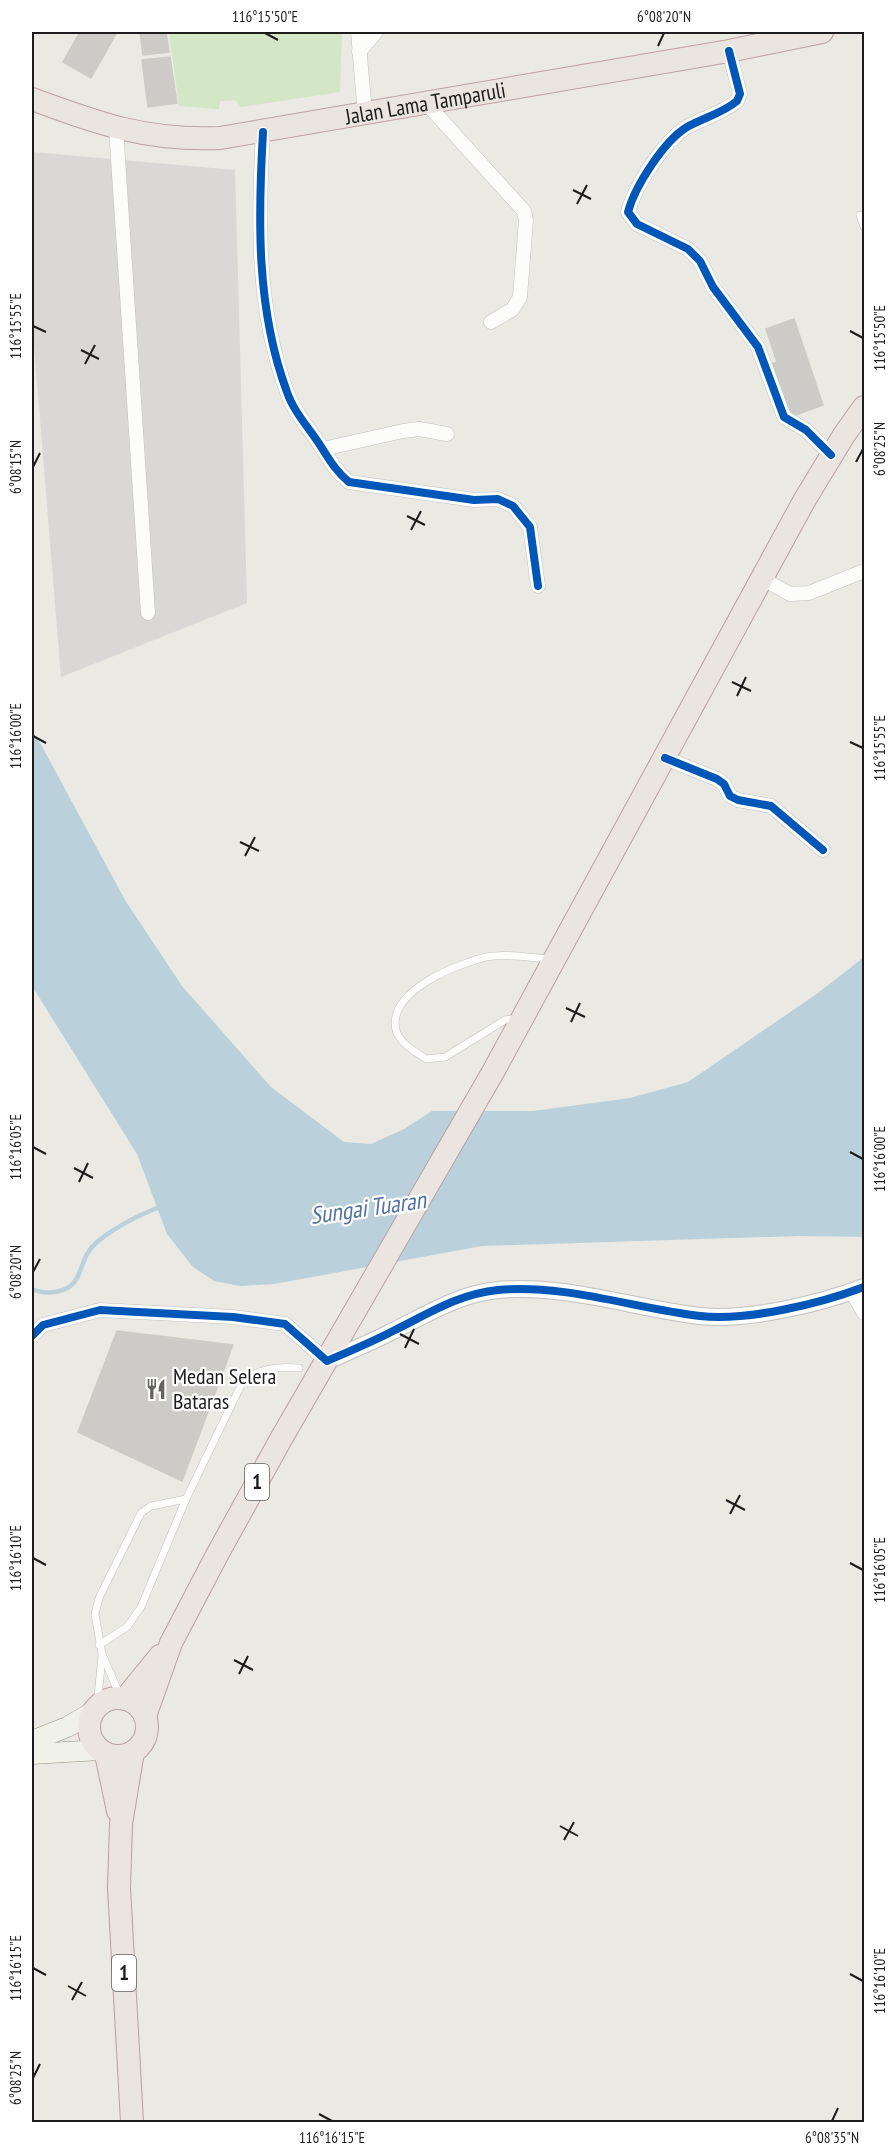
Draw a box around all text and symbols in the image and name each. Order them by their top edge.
text: 116°15'50"E [232,7,298,26]
text: 6°08'20"N [637,7,691,26]
street label: Jalan Lama Tamparuli [342,75,508,131]
text: 116°15'55"E [6,293,25,359]
text: 116°15'50"E [870,305,889,371]
text: 6°08'25"N [870,422,889,476]
text: 6°08'15"N [6,440,25,494]
text: 116°16'00"E [6,703,25,769]
text: 116°15'55"E [870,715,889,781]
text: 116°16'05"E [6,1114,25,1180]
text: 116°16'00"E [870,1126,889,1192]
water label: Sungai Tuaran [308,1184,429,1231]
text: 6°08'20"N [6,1245,25,1299]
place label: Medan Selera Bataras [173,1362,276,1415]
restaurant icon: Medan Selera Bataras [144,1377,168,1401]
road number: 1 [245,1464,269,1500]
text: 116°16'10"E [6,1525,25,1591]
text: 116°16'05"E [870,1537,889,1603]
text: 116°16'15"E [6,1935,25,2001]
text: 116°16'10"E [870,1948,889,2014]
road number: 1 [112,1955,136,1991]
text: 6°08'25"N [6,2051,25,2105]
text: 116°16'15"E [299,2128,365,2147]
text: 6°08'35"N [805,2128,859,2147]

